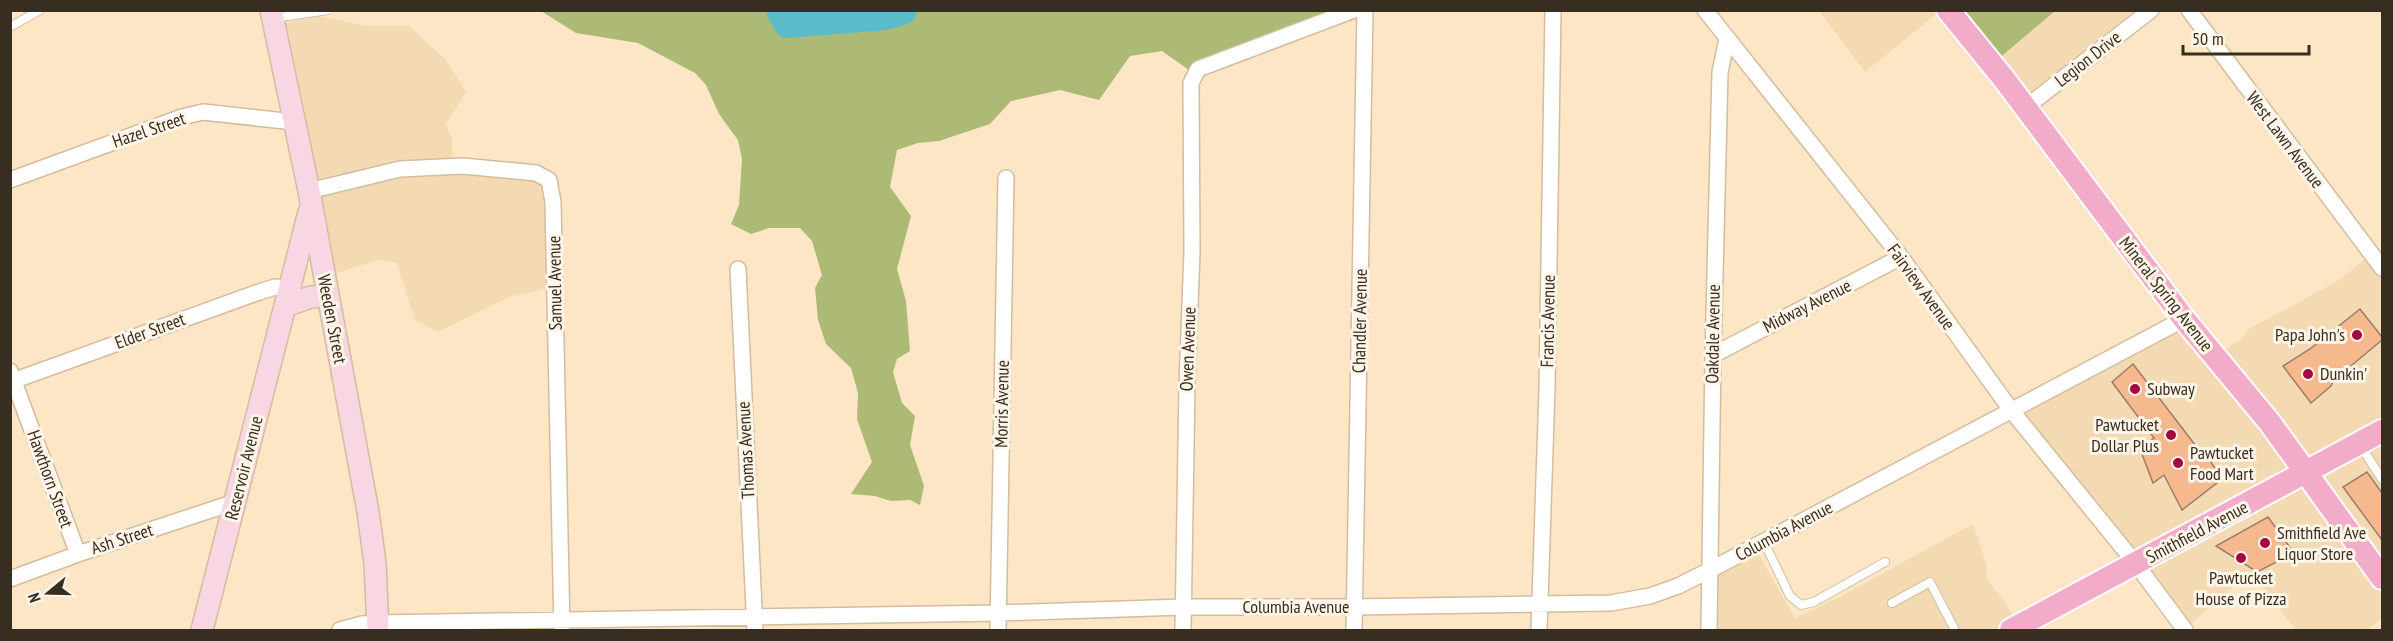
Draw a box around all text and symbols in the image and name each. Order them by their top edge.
scale bar [2183,18,2309,56]
street label: Legion Drive [2050,26,2125,92]
text: 50 m [2192,27,2224,50]
street label: West Lawn Avenue [2241,87,2329,193]
street label: Hazel Street [109,106,188,153]
street label: Mineral Spring Avenue [2114,232,2218,356]
street label: Samuel Avenue [542,235,567,331]
street label: Fairview Avenue [1882,239,1960,334]
street label: Chandler Avenue [1347,269,1372,373]
street label: Weeden Street [313,272,352,366]
street label: Midway Avenue [1759,273,1855,338]
street label: Francis Avenue [1535,274,1560,368]
street label: Oakdale Avenue [1700,284,1725,384]
street label: Owen Avenue [1175,306,1200,392]
street label: Elder Street [112,307,188,354]
place label: Papa John's [2275,323,2345,346]
marker: Papa John's [2350,328,2364,342]
street label: Morris Avenue [989,360,1014,448]
place label: Dunkin' [2320,362,2367,385]
marker: Dunkin' [2301,367,2315,381]
place label: Subway [2147,377,2195,400]
marker: Subway [2128,382,2142,396]
street label: Thomas Avenue [731,401,760,499]
place label: Pawtucket Dollar Plus [2091,413,2159,457]
street label: Reservoir Avenue [220,414,268,522]
street label: Hawthorn Street [22,427,79,531]
marker: Pawtucket Dollar Plus [2164,428,2178,442]
place label: Pawtucket Food Mart [2190,441,2254,485]
marker: Pawtucket Food Mart [2171,456,2185,470]
street label: Columbia Avenue [1731,495,1836,566]
street label: Smithfield Avenue [2142,495,2252,568]
street label: Ash Street [88,518,156,559]
place label: Smithfield Ave Liquor Store [2277,521,2366,565]
marker: Smithfield Ave Liquor Store [2258,536,2272,550]
marker: Pawtucket House of Pizza [2234,551,2248,565]
north arrow [18,563,78,623]
place label: Pawtucket House of Pizza [2196,566,2286,610]
text: N [23,591,45,605]
street label: Columbia Avenue [1242,595,1350,618]

